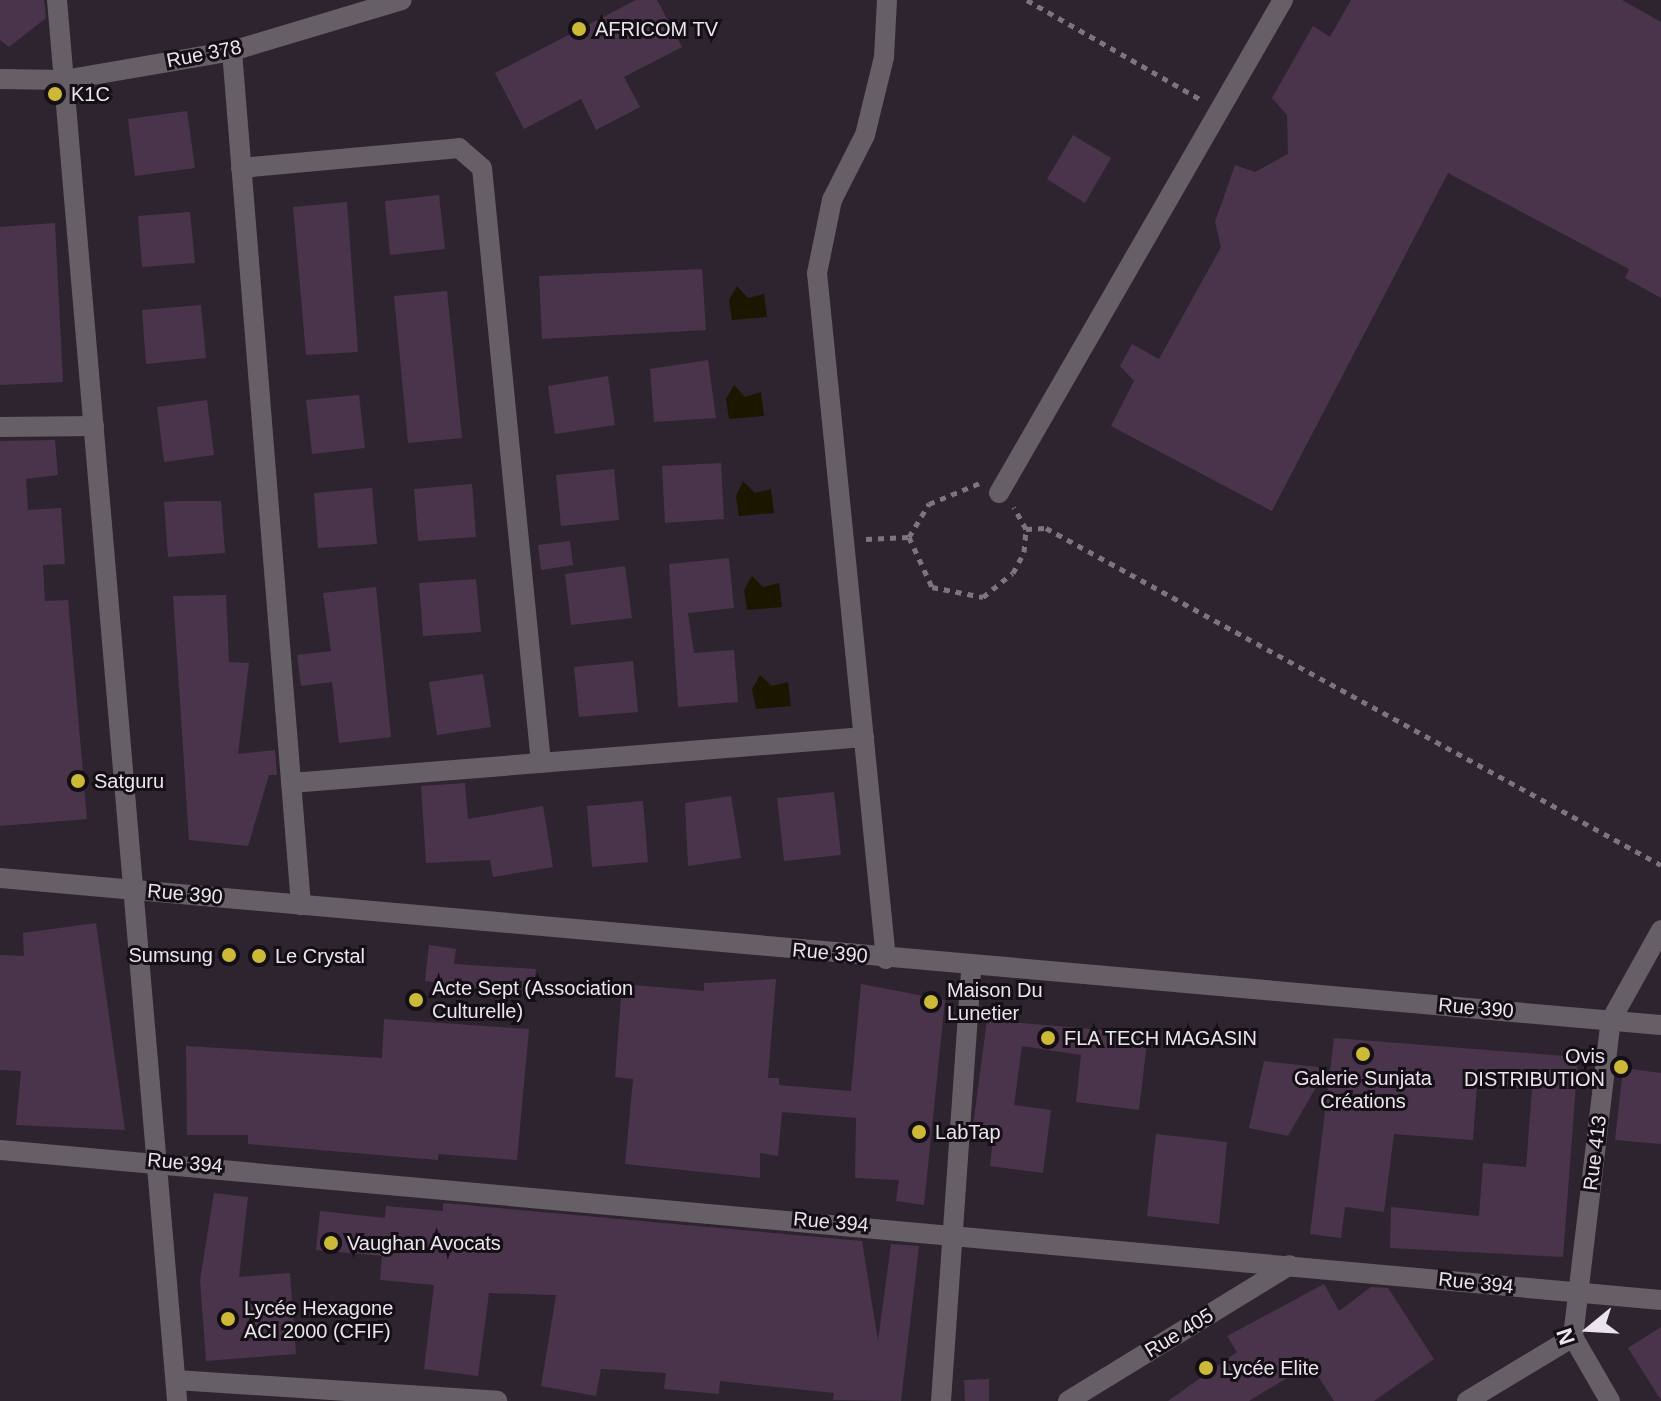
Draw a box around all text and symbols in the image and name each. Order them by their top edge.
place label: AFRICOM TV [595,17,718,41]
marker: AFRICOM TV [570,20,588,38]
street label: Rue 378 [165,35,243,73]
place label: K1C [71,82,110,106]
marker: K1C [46,85,64,103]
place label: Satguru [94,769,164,793]
marker: Satguru [69,772,87,790]
street label: Rue 390 [146,879,224,909]
street label: Rue 390 [791,938,869,968]
place label: Sumsung [129,943,213,967]
place label: Le Crystal [275,944,365,968]
marker: Sumsung [220,946,238,964]
marker: Le Crystal [250,947,268,965]
place label: Acte Sept (Association Culturelle) [432,976,633,1023]
place label: Maison Du Lunetier [947,978,1043,1025]
marker: Acte Sept (Association Culturelle) [407,991,425,1009]
marker: Maison Du Lunetier [922,993,940,1011]
street label: Rue 390 [1437,993,1515,1023]
place label: FLA TECH MAGASIN [1064,1026,1258,1050]
marker: FLA TECH MAGASIN [1039,1029,1057,1047]
place label: Ovis DISTRIBUTION [1464,1044,1605,1091]
marker: Galerie Sunjata Créations [1354,1045,1372,1063]
marker: Ovis DISTRIBUTION [1612,1058,1630,1076]
place label: Galerie Sunjata Créations [1294,1066,1432,1113]
street label: Rue 413 [1578,1114,1612,1192]
place label: LabTap [935,1120,1001,1144]
marker: LabTap [910,1123,928,1141]
street label: Rue 394 [146,1148,224,1178]
street label: Rue 394 [792,1207,870,1237]
place label: Vaughan Avocats [347,1231,502,1255]
marker: Vaughan Avocats [322,1234,340,1252]
street label: Rue 394 [1437,1267,1515,1299]
north arrow [1549,1289,1629,1369]
place label: Lycée Hexagone ACI 2000 (CFIF) [244,1296,393,1343]
street label: Rue 405 [1140,1303,1218,1363]
marker: Lycée Hexagone ACI 2000 (CFIF) [219,1310,237,1328]
text: N [1551,1325,1580,1348]
place label: Lycée Elite [1222,1356,1319,1380]
marker: Lycée Elite [1197,1359,1215,1377]

